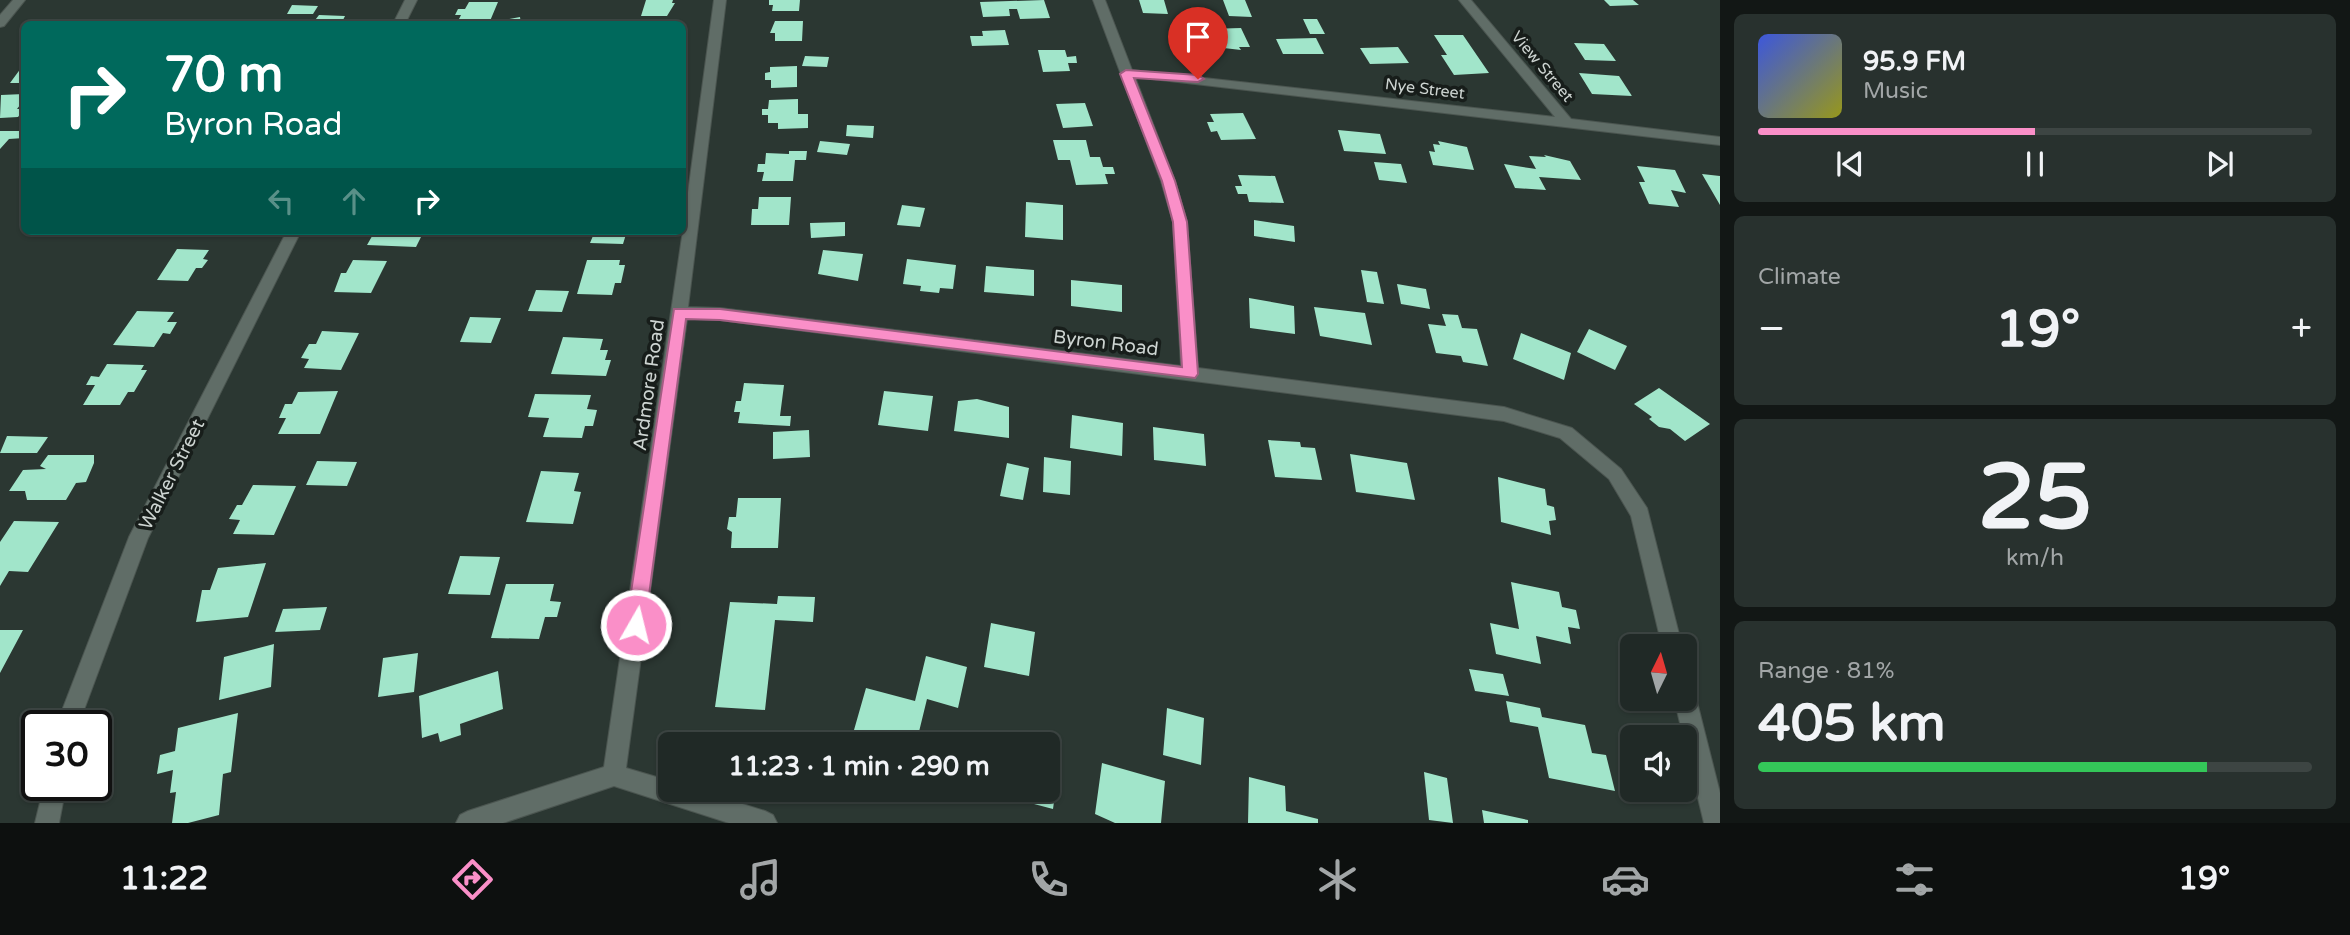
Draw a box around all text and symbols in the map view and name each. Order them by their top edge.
pin [1168,7,1228,79]
icon: arrive [1179,18,1217,56]
street label: View Street [1507,27,1578,106]
text: 70 m [164,46,283,105]
text: 95.9 FM [1863,46,1966,77]
icon: right [49,49,140,140]
street label: Nye Street [1384,74,1466,104]
text: Music [1863,77,1928,105]
text: Byron Road [164,106,342,144]
icon: previous [1831,145,1869,183]
icon: pause [2016,145,2054,183]
icon: next [2201,145,2239,183]
icon: left [262,182,300,220]
icon: ahead [335,182,373,220]
icon: right [408,182,446,220]
text: Climate [1758,263,1841,291]
text: 19° [1995,298,2080,361]
text: − [1758,306,1785,352]
text: + [2291,306,2312,352]
street label: Ardmore Road [629,318,669,452]
street label: Byron Road [1052,326,1160,360]
street label: Walker Street [135,415,209,533]
text: 25 [1978,443,2092,553]
text: km/h [2006,544,2064,572]
position arrow [599,588,673,662]
north arrow [1620,634,1698,710]
map controls [1620,634,1697,802]
text: Range · 81% [1758,657,1894,685]
text: 405 km [1758,692,1946,755]
speed limit sign: 30 [21,710,112,801]
button: sound [1620,725,1697,802]
text: 11:23 · 1 min · 290 m [728,751,990,782]
icon: directions [448,855,497,904]
icon: music [736,855,785,904]
icon: phone [1024,855,1073,904]
icon: climate [1313,855,1362,904]
icon: car [1601,855,1650,904]
icon: filters [1890,855,1939,904]
text: 11:22 [120,860,208,898]
text: 19° [2178,860,2230,898]

